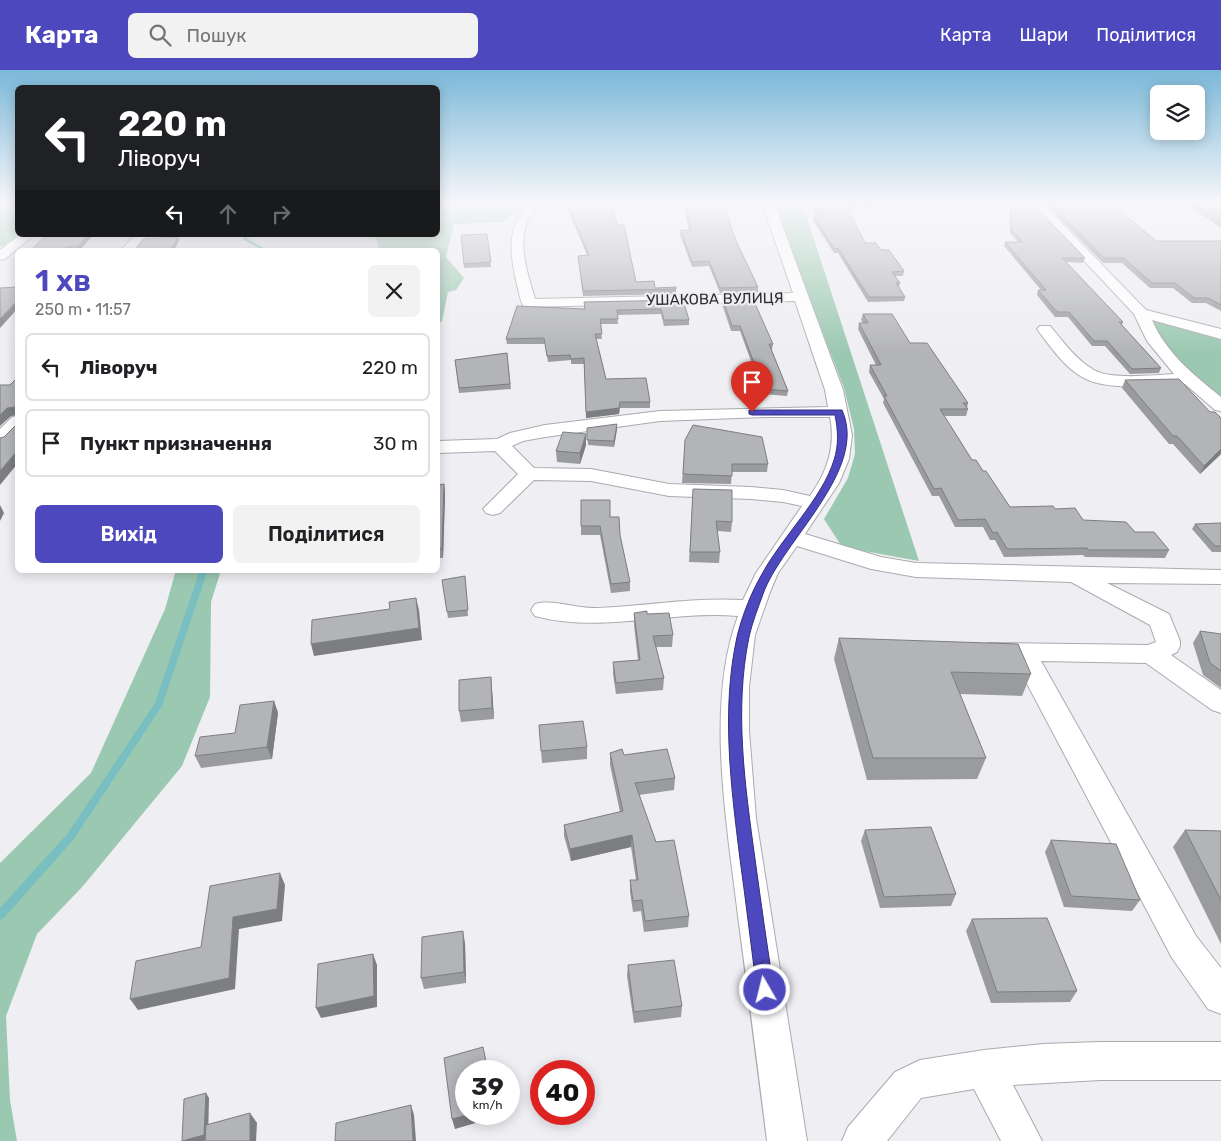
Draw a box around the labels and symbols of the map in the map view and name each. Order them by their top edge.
street label: УШАКОВА ВУЛИЦЯ [646,289,784,309]
pin [731,361,773,412]
position arrow [738,963,790,1015]
speed limit sign: 40 [530,1060,595,1125]

